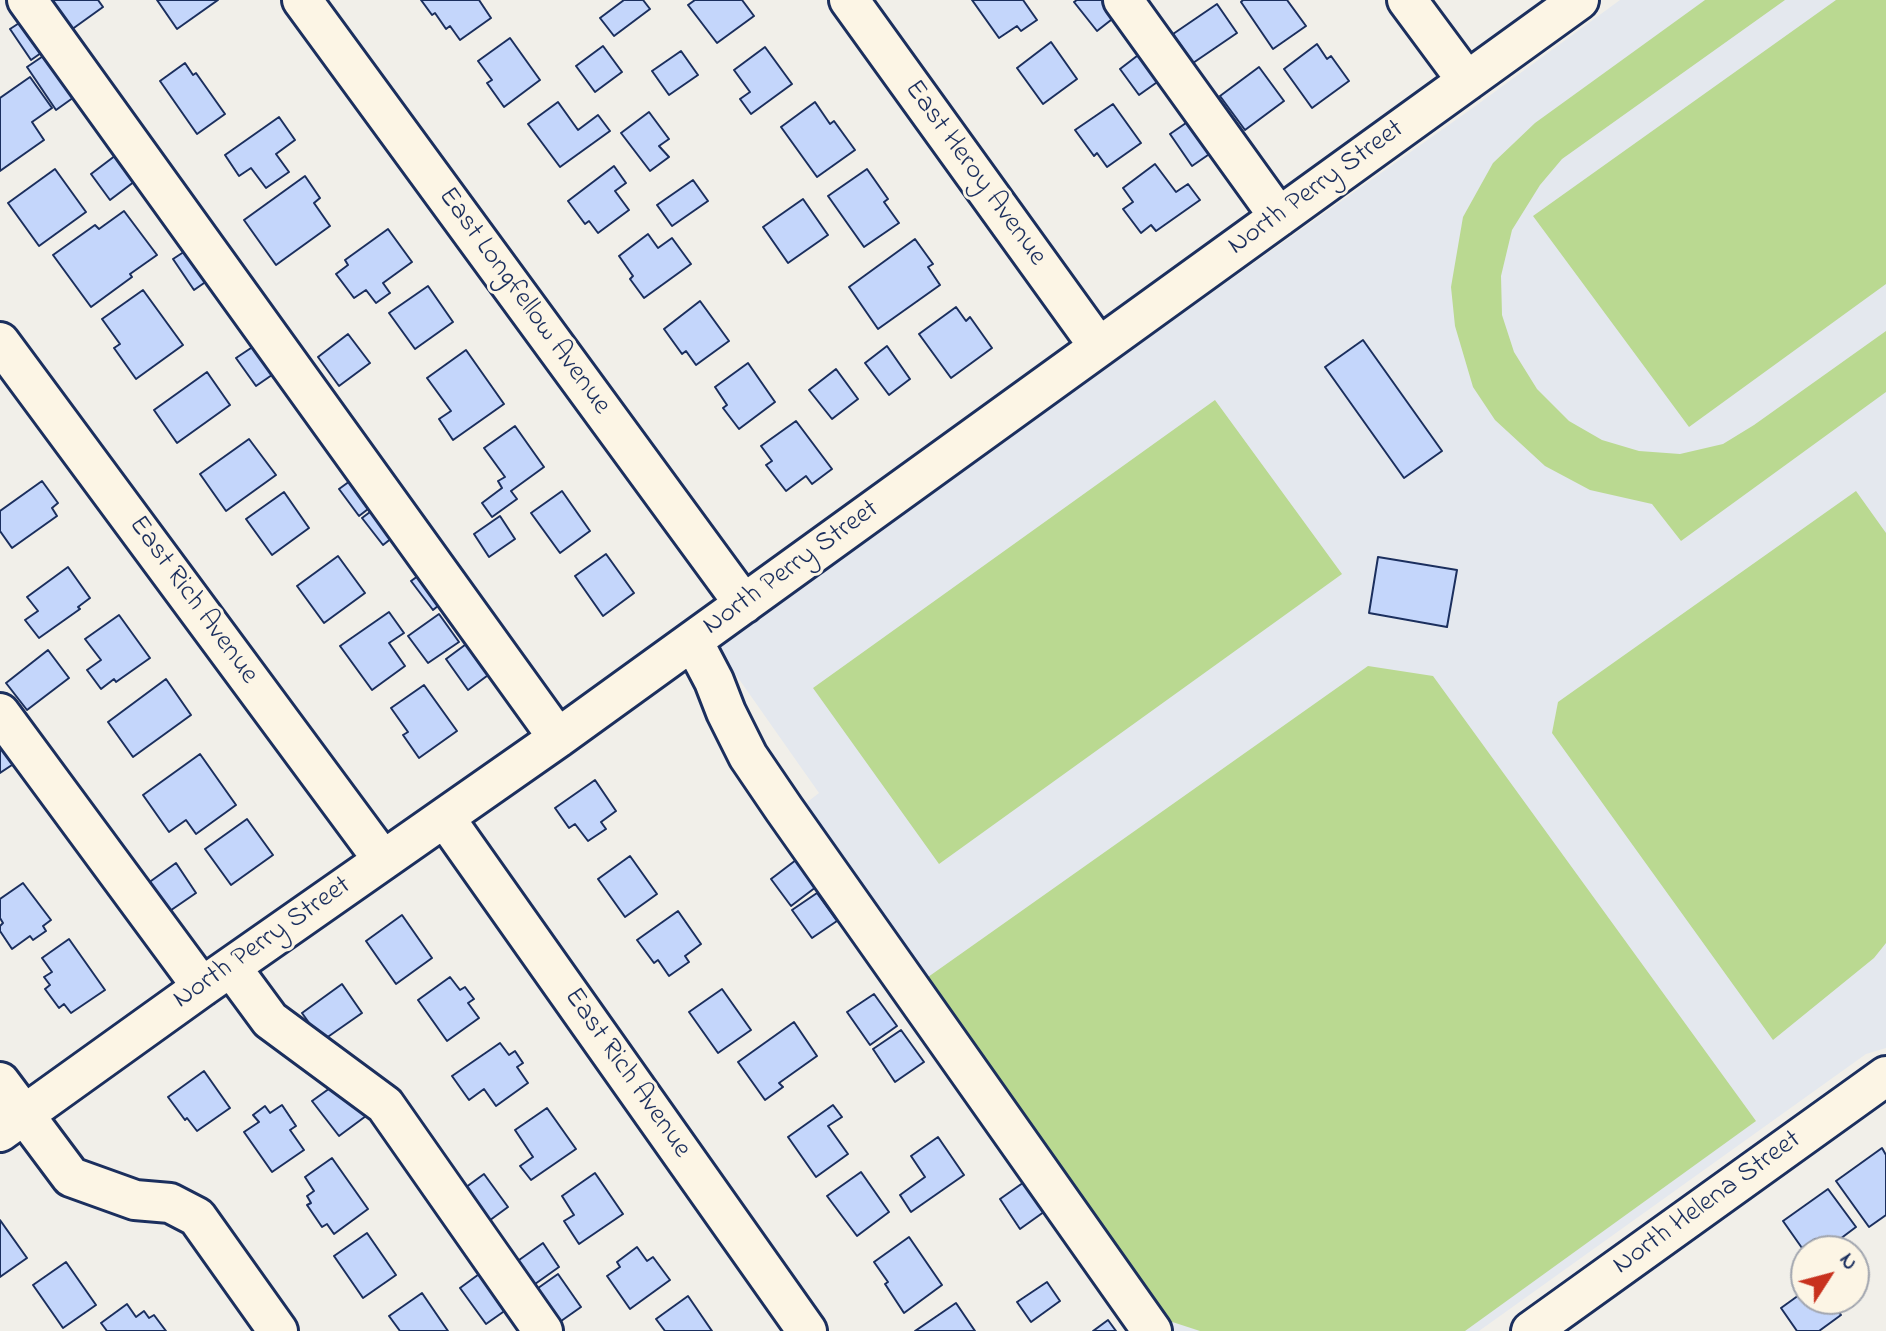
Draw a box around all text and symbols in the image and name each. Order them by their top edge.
street label: East Heroy Avenue [895,75,1053,273]
street label: North Perry Street [1222,114,1412,264]
street label: East Longfellow Avenue [429,182,617,422]
street label: North Perry Street [697,494,887,644]
street label: East Rich Avenue [120,510,264,692]
street label: North Perry Street [168,870,358,1018]
street label: East Rich Avenue [555,983,697,1165]
street label: North Helena Street [1607,1124,1809,1284]
north arrow [1790,1235,1870,1315]
text: N [1830,1247,1865,1277]

